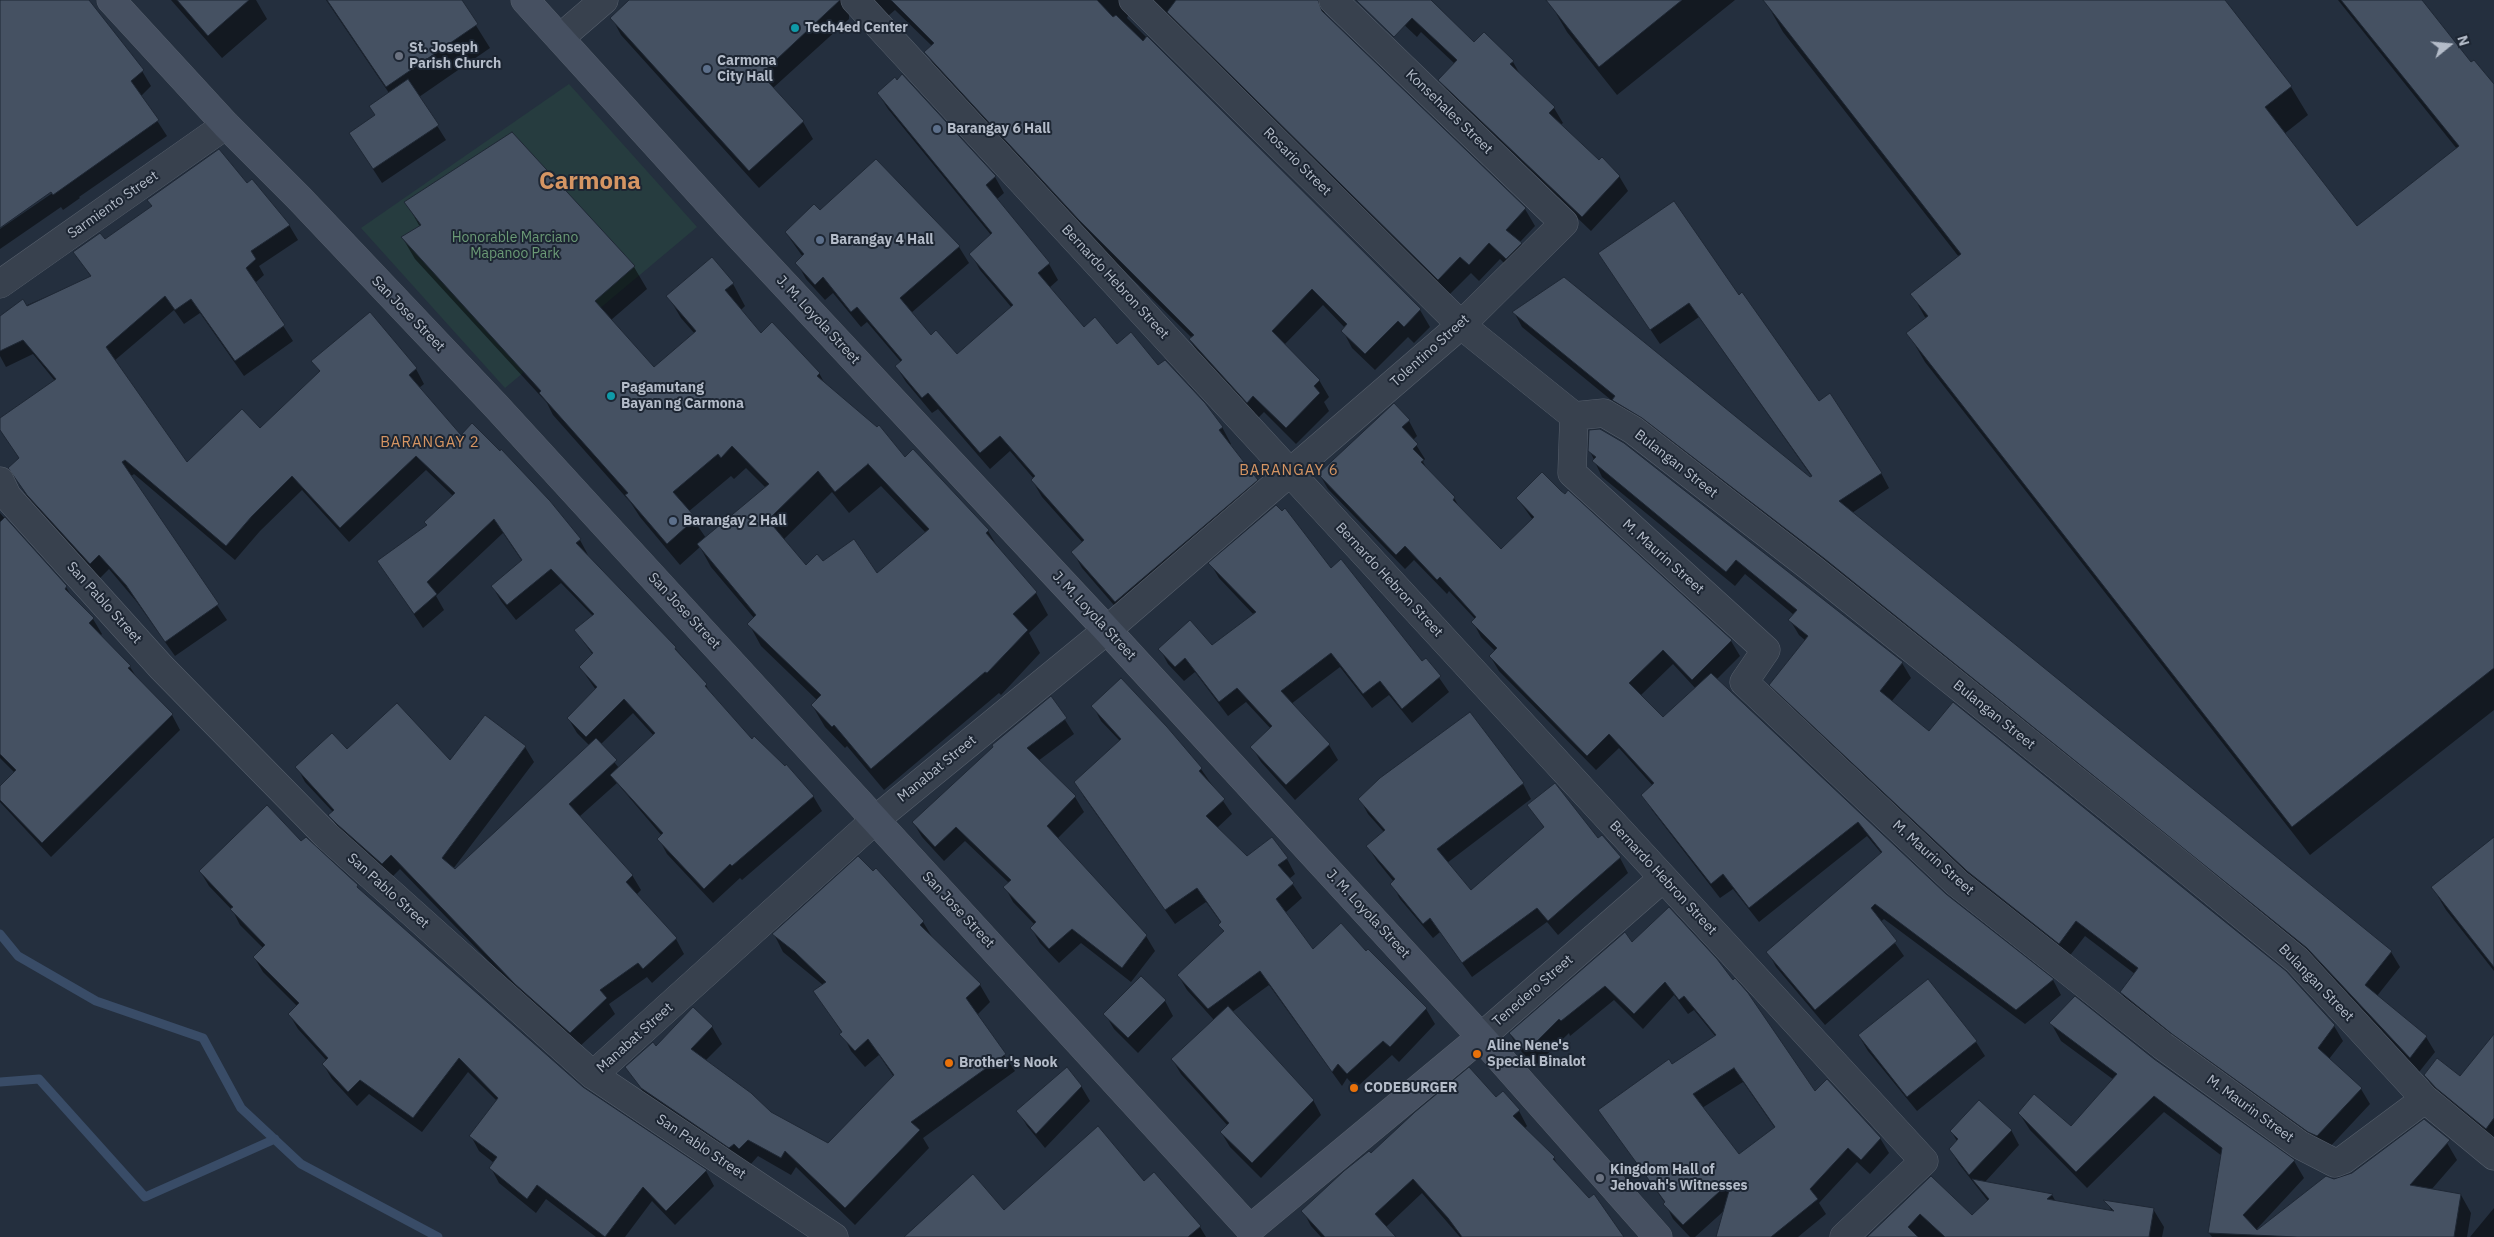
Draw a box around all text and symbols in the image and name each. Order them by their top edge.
place label: Tech4ed Center [805,20,908,36]
north arrow [2424,20,2474,70]
marker: Tech4ed Center [789,22,801,34]
text: N [2453,33,2473,48]
place label: St. Joseph Parish Church [409,40,501,72]
marker: St. Joseph Parish Church [393,50,405,62]
place label: Carmona City Hall [717,53,776,85]
marker: Carmona City Hall [701,63,713,75]
street label: Konsehales Street [1402,66,1496,158]
place label: Barangay 6 Hall [947,121,1051,137]
marker: Barangay 6 Hall [931,123,943,135]
street label: Rosario Street [1260,125,1334,199]
street label: Sarmiento Street [65,168,161,242]
district label: Carmona [539,168,641,196]
street label: Bernardo Hebron Street [1058,221,1172,343]
park label: Honorable Marciano Mapanoo Park [452,230,578,262]
place label: Barangay 4 Hall [830,232,934,248]
marker: Barangay 4 Hall [814,234,826,246]
street label: J. M. Loyola Street [773,272,863,368]
street label: San Jose Street [368,273,448,355]
street label: Tolentino Street [1387,311,1473,391]
place label: Pagamutang Bayan ng Carmona [621,380,744,412]
marker: Pagamutang Bayan ng Carmona [605,390,617,402]
street label: Bulangan Street [1631,426,1721,502]
district label: BARANGAY 2 [379,434,481,452]
district label: BARANGAY 6 [1238,462,1340,480]
place label: Barangay 2 Hall [683,513,787,529]
marker: Barangay 2 Hall [667,515,679,527]
street label: M. Maurin Street [1619,516,1707,598]
street label: Bernardo Hebron Street [1332,519,1446,641]
street label: San Pablo Street [63,559,145,647]
street label: J. M. Loyola Street [1049,568,1139,664]
street label: San Jose Street [644,569,724,653]
street label: Bulangan Street [1950,677,2038,753]
street label: Manabat Street [894,732,980,806]
street label: Bernardo Hebron Street [1606,817,1720,939]
street label: M. Maurin Street [1889,817,1977,899]
street label: San Pablo Street [344,850,432,932]
street label: J. M. Loyola Street [1323,866,1413,962]
street label: San Jose Street [918,868,998,952]
street label: Bulangan Street [2275,941,2357,1025]
street label: Tenedero Street [1489,952,1577,1030]
street label: Manabat Street [594,999,676,1077]
place label: Aline Nene's Special Binalot [1487,1038,1586,1070]
marker: Aline Nene's Special Binalot [1471,1048,1483,1060]
place label: Brother's Nook [959,1055,1058,1071]
marker: Brother's Nook [943,1057,955,1069]
street label: M. Maurin Street [2203,1072,2297,1146]
place label: CODEBURGER [1364,1080,1458,1096]
marker: CODEBURGER [1348,1082,1360,1094]
street label: San Pablo Street [653,1111,749,1183]
place label: Kingdom Hall of Jehovah's Witnesses [1610,1162,1748,1194]
marker: Kingdom Hall of Jehovah's Witnesses [1594,1172,1606,1184]

